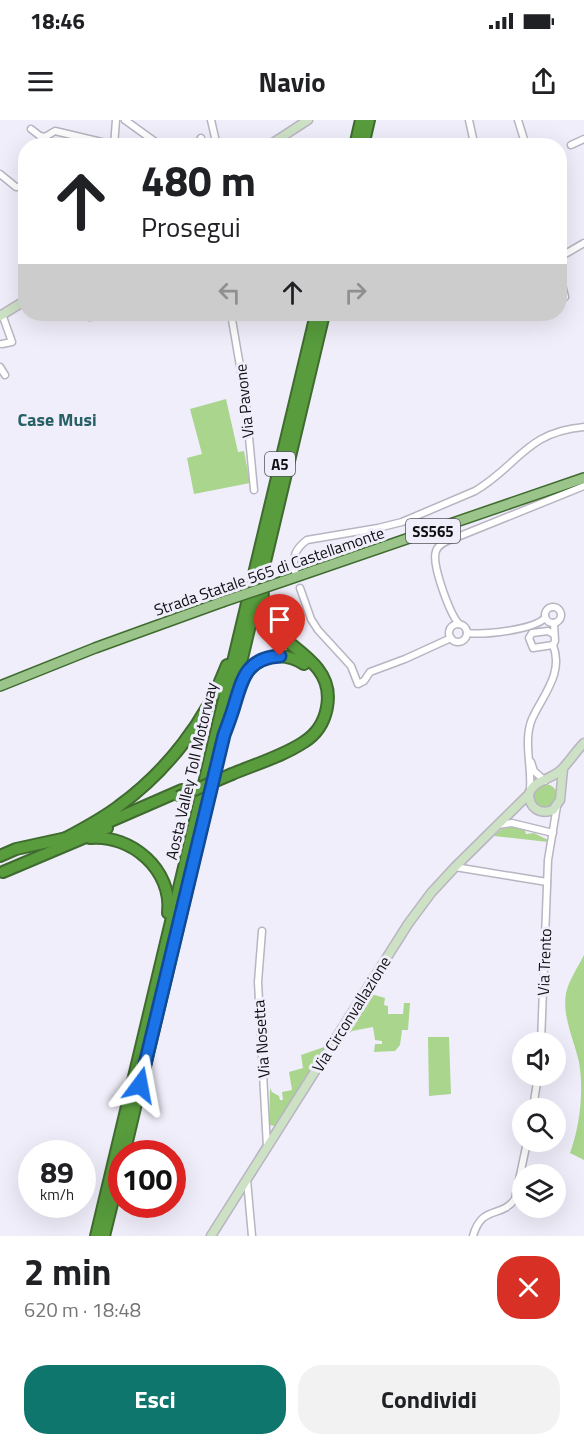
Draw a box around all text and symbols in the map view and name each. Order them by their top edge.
text: 18:46 [30,4,85,38]
text: Navio [258,61,326,102]
icon: menu [24,65,57,98]
icon: share [527,65,560,98]
text: 480 m [141,148,256,212]
icon: ahead [42,162,120,240]
text: Prosegui [141,206,241,247]
icon: left [213,276,246,309]
icon: ahead [276,276,309,309]
icon: right [339,276,372,309]
street label: Via Pavone [228,363,260,439]
district label: Case Musi [17,406,97,433]
road number: A5 [265,452,295,476]
road number: SS565 [406,519,460,543]
street label: Strada Statale 565 di Castellamonte [151,520,387,622]
pin [254,594,305,656]
icon: arrive [263,603,296,636]
street label: Aosta Valley Toll Motorway [159,680,223,862]
street label: Via Trento [531,928,557,996]
street label: Via Circonvallazione [306,951,396,1077]
street label: Via Nosetta [246,999,276,1079]
map controls [512,1032,566,1218]
button: sound [512,1032,566,1086]
position arrow [108,1053,172,1117]
button: search [512,1098,566,1152]
speed limit sign: 100 [108,1140,186,1218]
text: 89 [40,1149,74,1195]
button: layers [512,1164,566,1218]
text: km/h [40,1183,74,1206]
text: 2 min [24,1244,111,1299]
button: close [497,1256,560,1319]
text: 620 m · 18:48 [24,1294,141,1325]
button: Esci [24,1365,286,1434]
button: Condividi [298,1365,560,1434]

